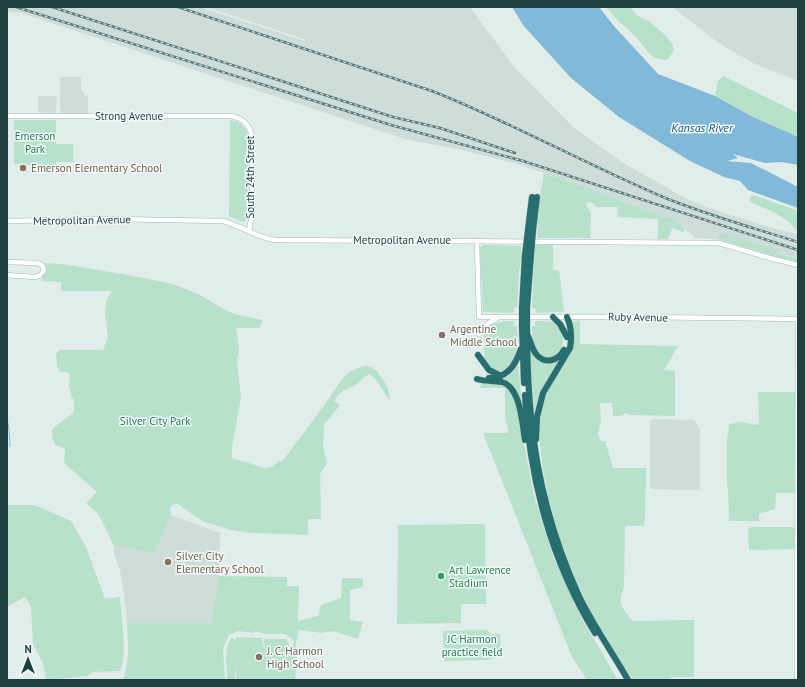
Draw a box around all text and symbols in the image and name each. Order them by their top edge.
street label: Strong Avenue [95,109,163,123]
water label: Kansas River [671,120,734,135]
park label: Emerson Park [15,129,55,156]
street label: South 24th Street [243,135,257,219]
place label: Emerson Elementary School [31,161,163,175]
marker: Emerson Elementary School [18,163,28,173]
street label: Metropolitan Avenue [33,212,131,228]
street label: Metropolitan Avenue [353,233,451,247]
street label: Ruby Avenue [608,309,668,325]
place label: Argentine Middle School [450,322,518,349]
marker: Argentine Middle School [437,330,447,340]
park label: Silver City Park [120,414,191,428]
place label: Silver City Elementary School [176,549,264,576]
marker: Silver City Elementary School [163,557,173,567]
place label: Art Lawrence Stadium [449,563,511,590]
marker: Art Lawrence Stadium [436,571,446,581]
park label: JC Harmon practice field [442,632,502,659]
north arrow [8,639,48,679]
text: N [24,642,32,656]
place label: J. C. Harmon High School [266,644,325,671]
marker: J. C. Harmon High School [254,652,264,662]

